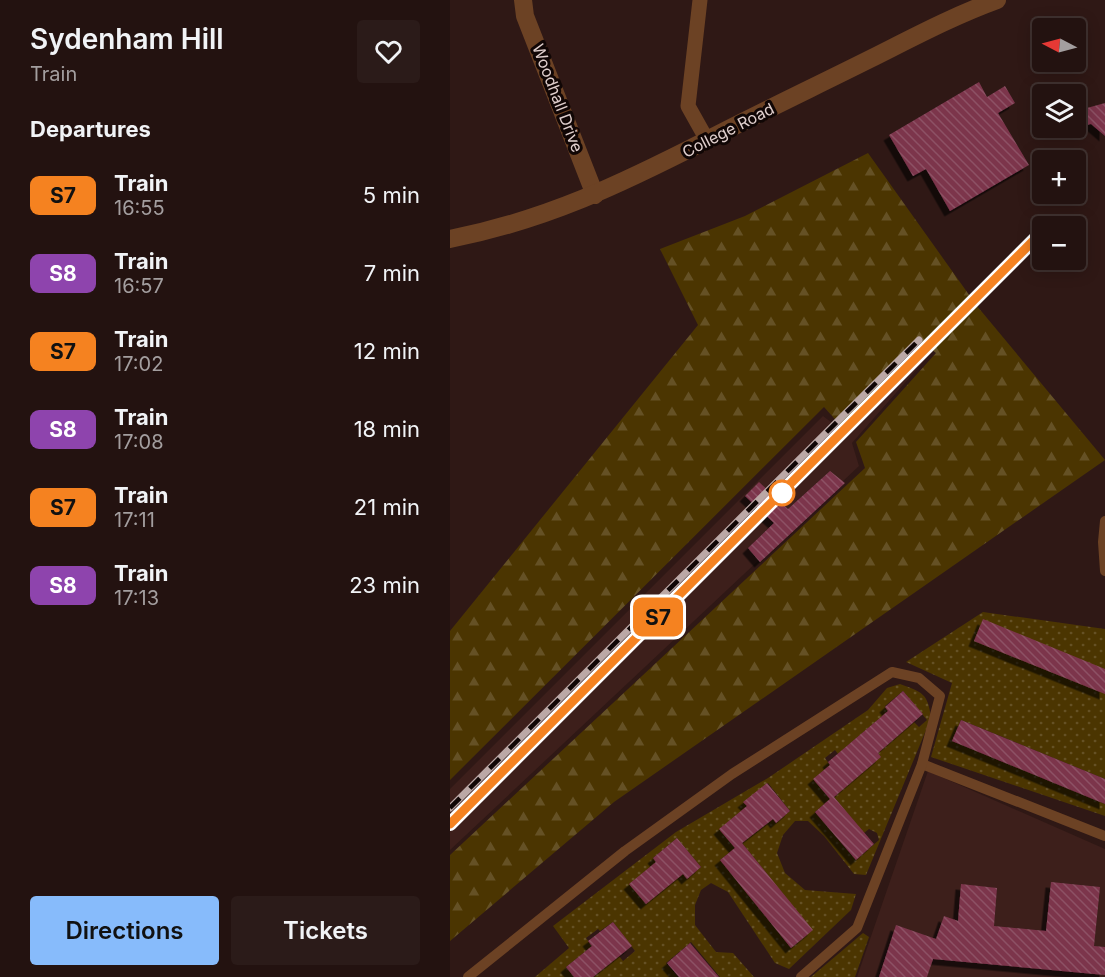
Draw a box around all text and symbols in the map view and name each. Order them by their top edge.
north arrow [1032,18,1086,72]
map controls [1032,18,1086,270]
button: heart [357,20,420,83]
text: Sydenham Hill [30,22,224,56]
street label: Woodhall Drive [528,41,588,155]
text: Train [30,62,77,86]
button: layers [1032,84,1086,138]
street label: College Road [679,98,777,162]
text: Departures [30,116,151,142]
button: + [1032,150,1086,204]
text: Train [114,170,169,196]
text: 5 min [363,182,420,208]
text: S7 [50,183,76,208]
text: 16:55 [114,196,165,220]
button: − [1032,216,1086,270]
text: Train [114,248,169,274]
text: 7 min [364,260,420,286]
text: S8 [49,261,77,286]
text: 16:57 [114,274,164,298]
text: Train [114,326,169,352]
text: 12 min [354,338,420,364]
text: S7 [50,339,76,364]
text: 17:02 [114,352,163,376]
text: Train [114,404,169,430]
text: 18 min [354,416,420,442]
text: S8 [49,417,77,442]
text: 17:08 [114,430,164,454]
unlabelled marker [769,480,795,506]
text: Train [114,482,169,508]
text: 21 min [354,494,420,520]
text: S7 [50,495,76,520]
text: 17:11 [114,508,155,532]
text: Train [114,560,169,586]
text: 23 min [349,572,420,598]
text: S8 [49,573,77,598]
text: 17:13 [114,586,159,610]
line badge: S7 [631,598,685,636]
text: S7 [645,605,671,630]
button: Directions [30,896,219,965]
button: Tickets [231,896,420,965]

